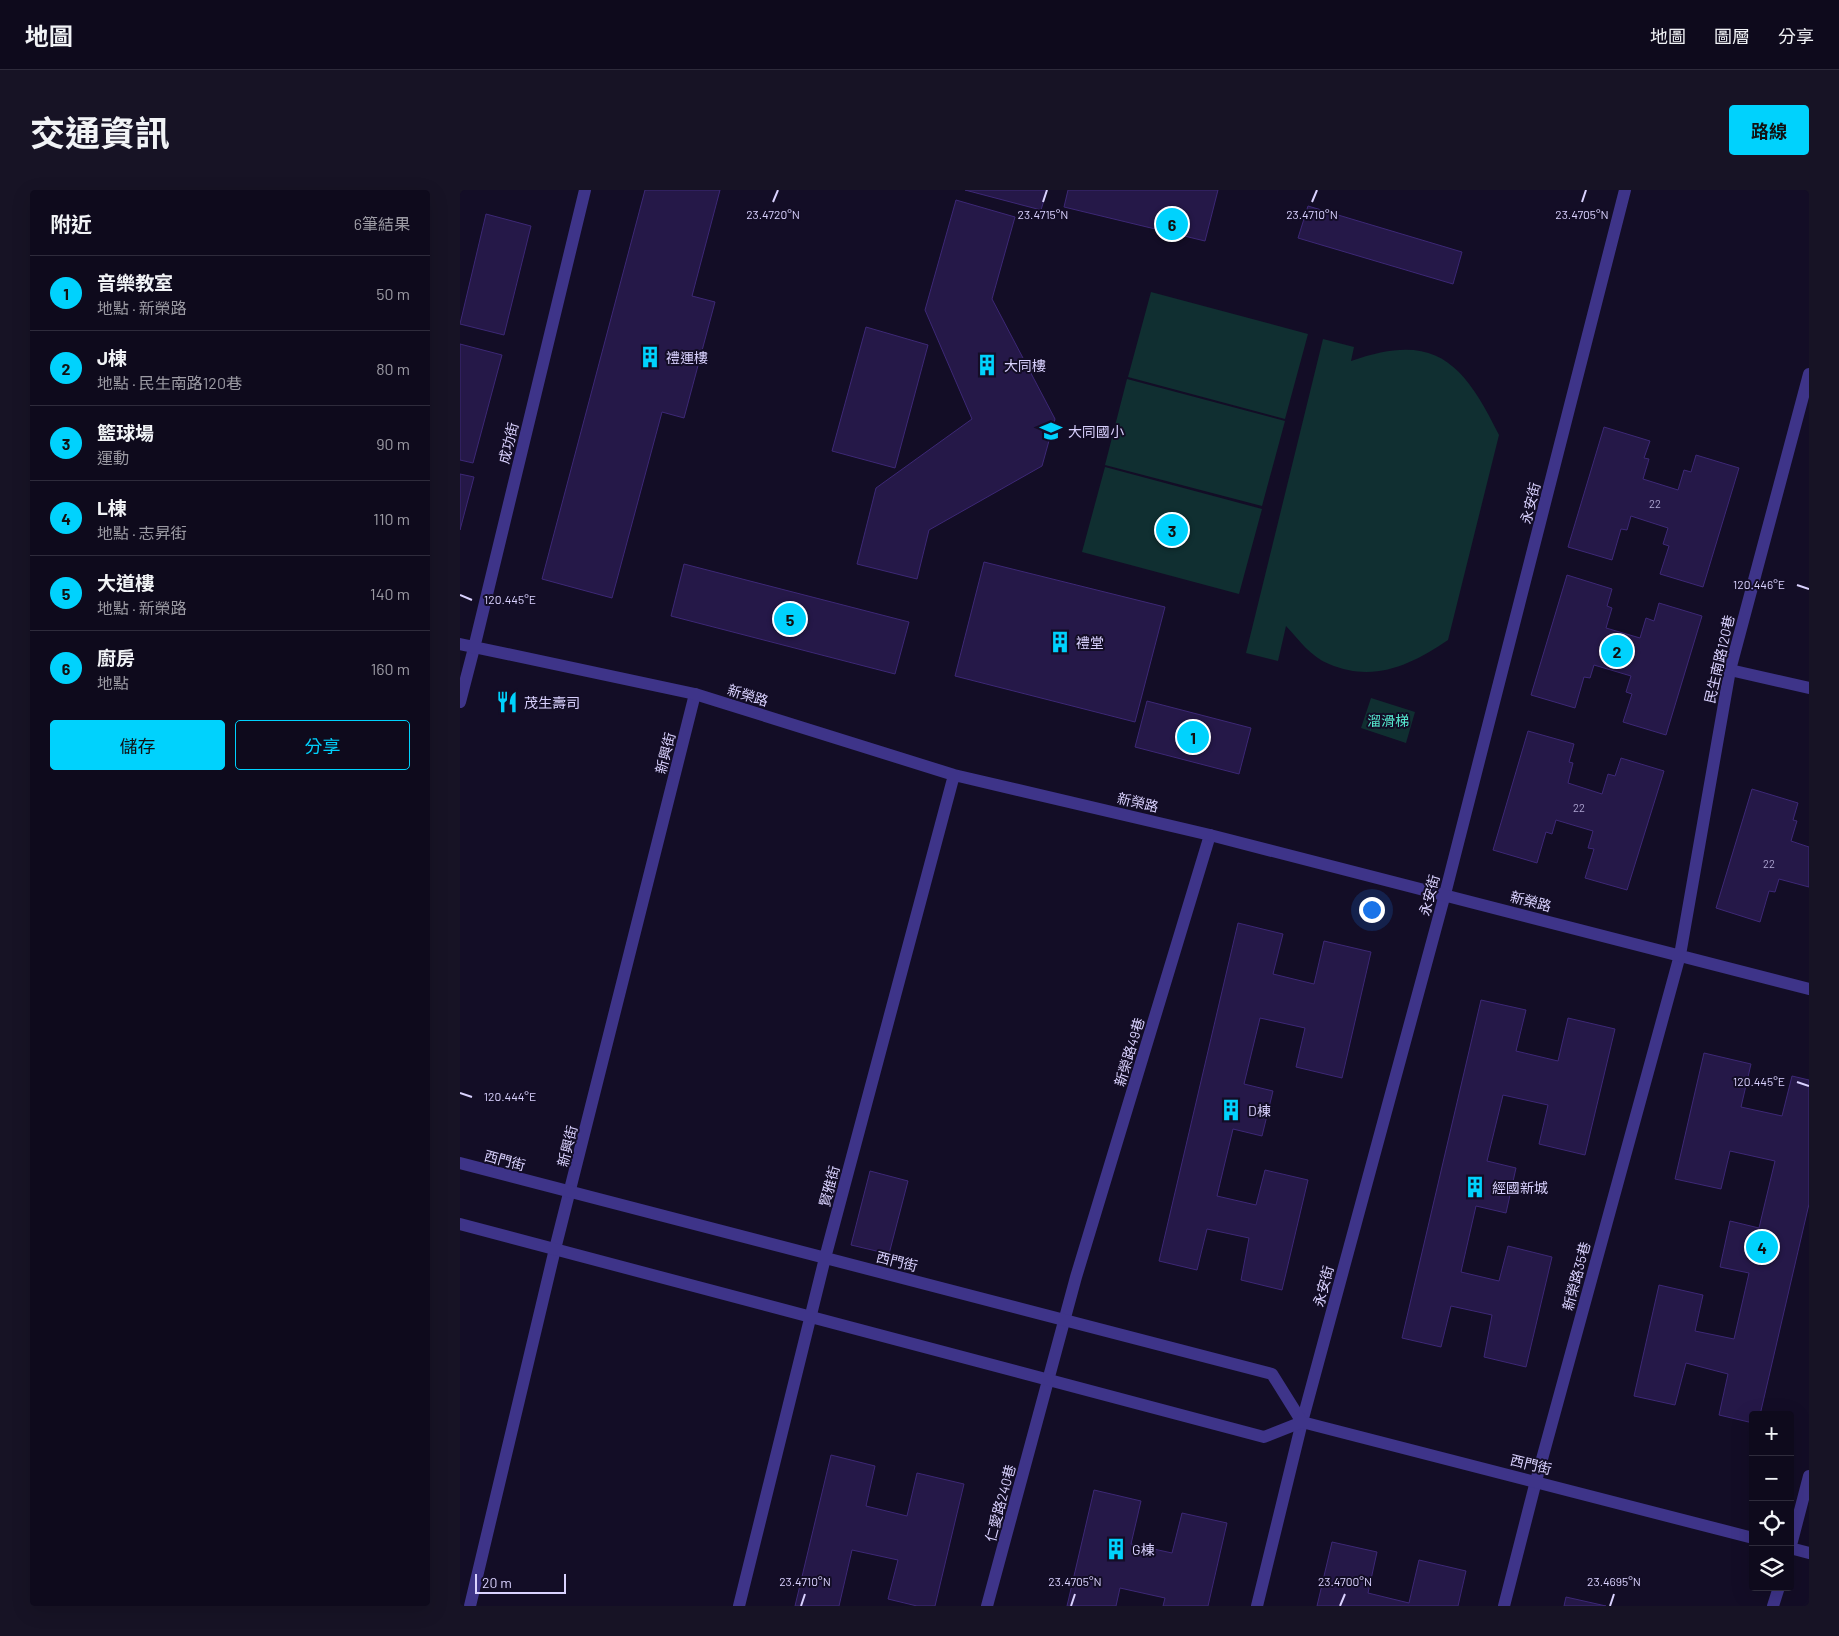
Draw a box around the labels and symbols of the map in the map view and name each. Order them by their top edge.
pin: 6 [1156,205,1188,243]
text: 23.4720°N [746,207,800,221]
text: 23.4715°N [1018,207,1068,221]
text: 23.4710°N [1286,207,1338,221]
text: 23.4705°N [1555,207,1609,221]
building icon: 禮運樓 [637,344,663,370]
place label: 禮運樓 [666,349,708,366]
building icon: 大同樓 [974,352,1000,378]
place label: 大同樓 [1004,357,1046,374]
school or university icon: 大同國小 [1038,418,1064,444]
street label: 成功街 [495,421,521,465]
place label: 大同國小 [1068,423,1124,440]
street label: 永安街 [1517,481,1543,525]
house number: 22 [1649,497,1661,510]
pin: 3 [1156,511,1188,549]
text: 120.446°E [1733,577,1785,591]
text: 120.445°E [484,592,536,606]
pin: 5 [774,600,806,638]
street label: 民生南路120巷 [1701,613,1737,705]
building icon: 禮堂 [1047,629,1073,655]
pin: 2 [1601,632,1633,670]
place label: 禮堂 [1076,634,1104,651]
street label: 新榮路 [725,681,771,709]
restaurant icon: 茂生壽司 [494,689,520,715]
place label: 茂生壽司 [524,694,580,711]
park label: 溜滑梯 [1367,712,1409,729]
pin: 1 [1177,718,1209,756]
street label: 新興街 [652,731,678,775]
street label: 新榮路 [1116,789,1160,815]
house number: 22 [1573,801,1585,814]
house number: 22 [1763,857,1775,870]
street label: 永安街 [1415,873,1443,917]
street label: 新榮路 [1509,887,1553,915]
your location [1359,897,1385,923]
street label: 新榮路49巷 [1110,1016,1148,1088]
text: 120.445°E [1733,1074,1785,1088]
text: 120.444°E [484,1089,536,1103]
building icon: D棟 [1218,1097,1244,1123]
place label: D棟 [1248,1102,1271,1119]
street label: 新興街 [554,1124,580,1168]
street label: 西門街 [483,1146,527,1174]
street label: 賢雅街 [815,1164,843,1208]
building icon: 經國新城 [1462,1174,1488,1200]
place label: 經國新城 [1492,1179,1548,1196]
pin: 4 [1746,1228,1778,1266]
street label: 新榮路35巷 [1559,1240,1593,1312]
street label: 西門街 [875,1248,919,1274]
street label: 永安街 [1309,1264,1337,1308]
street label: 西門街 [1509,1451,1553,1477]
street label: 仁愛路240巷 [982,1463,1018,1543]
building icon: G棟 [1103,1536,1129,1562]
place label: G棟 [1132,1541,1155,1558]
scale bar [475,1571,566,1594]
text: 23.4710°N [779,1574,831,1588]
text: 23.4705°N [1048,1574,1102,1588]
text: 23.4700°N [1318,1574,1372,1588]
text: 23.4695°N [1587,1574,1641,1588]

